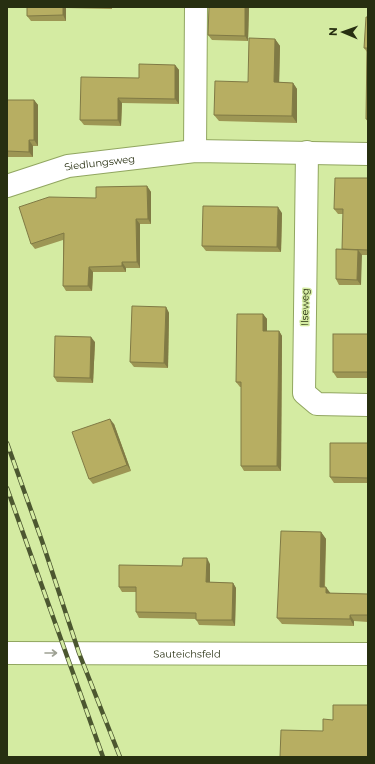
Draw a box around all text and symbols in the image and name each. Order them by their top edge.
north arrow [323,12,363,52]
text: N [326,27,340,36]
street label: Siedlungsweg [62,152,136,173]
street label: Ilseweg [298,288,312,326]
street label: Sauteichsfeld [153,647,221,660]
one-way arrow [44,649,57,657]

